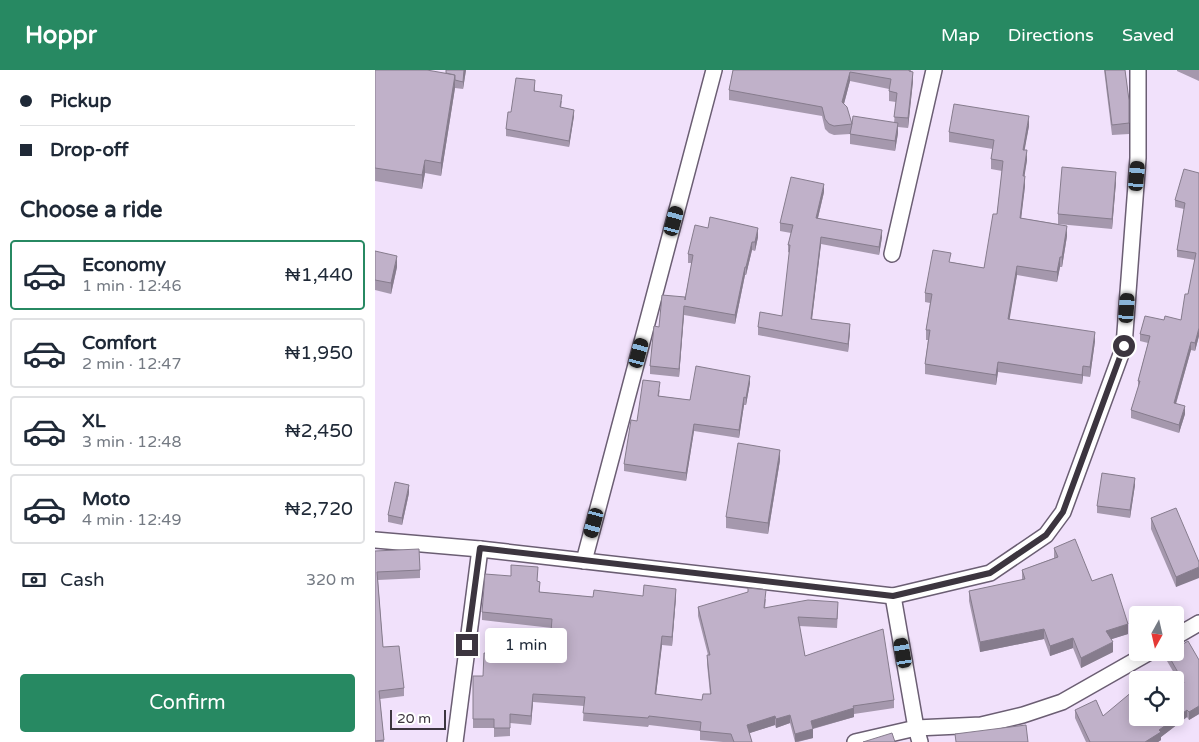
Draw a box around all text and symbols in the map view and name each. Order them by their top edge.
text: Hoppr [25,21,97,50]
text: Map [941,24,980,46]
text: Directions [1008,24,1094,46]
text: Saved [1122,24,1174,46]
text: Pickup [50,90,111,112]
text: Drop-off [50,139,129,161]
car [1128,160,1145,192]
text: Choose a ride [20,197,163,223]
car [662,205,685,237]
icon: car [22,253,67,298]
text: Economy [82,254,166,276]
text: ₦1,440 [285,264,353,286]
text: 1 min · 12:46 [82,276,181,296]
car [1118,293,1135,323]
icon: car [22,331,67,376]
text: Comfort [82,332,156,354]
route start [1113,335,1135,357]
car [627,337,650,369]
text: ₦1,950 [284,342,353,364]
text: 2 min · 12:47 [82,354,181,374]
icon: car [22,409,67,454]
text: XL [82,410,106,432]
text: ₦2,450 [285,420,353,442]
text: 3 min · 12:48 [82,432,181,452]
icon: car [22,487,67,532]
text: Moto [82,488,130,510]
text: ₦2,720 [285,498,353,520]
car [582,507,605,539]
text: 4 min · 12:49 [82,510,181,530]
icon: cash [20,566,48,594]
text: Cash [60,569,105,591]
text: 320 m [306,570,355,590]
north arrow [1129,606,1184,661]
map controls [1129,606,1184,726]
callout: 1 min [485,628,567,662]
route end [456,634,478,656]
text: 1 min [505,635,547,655]
car [893,637,912,669]
button: locate [1129,671,1184,726]
button: Confirm [20,674,355,732]
scale bar [390,707,446,730]
text: 20 m [397,710,431,727]

